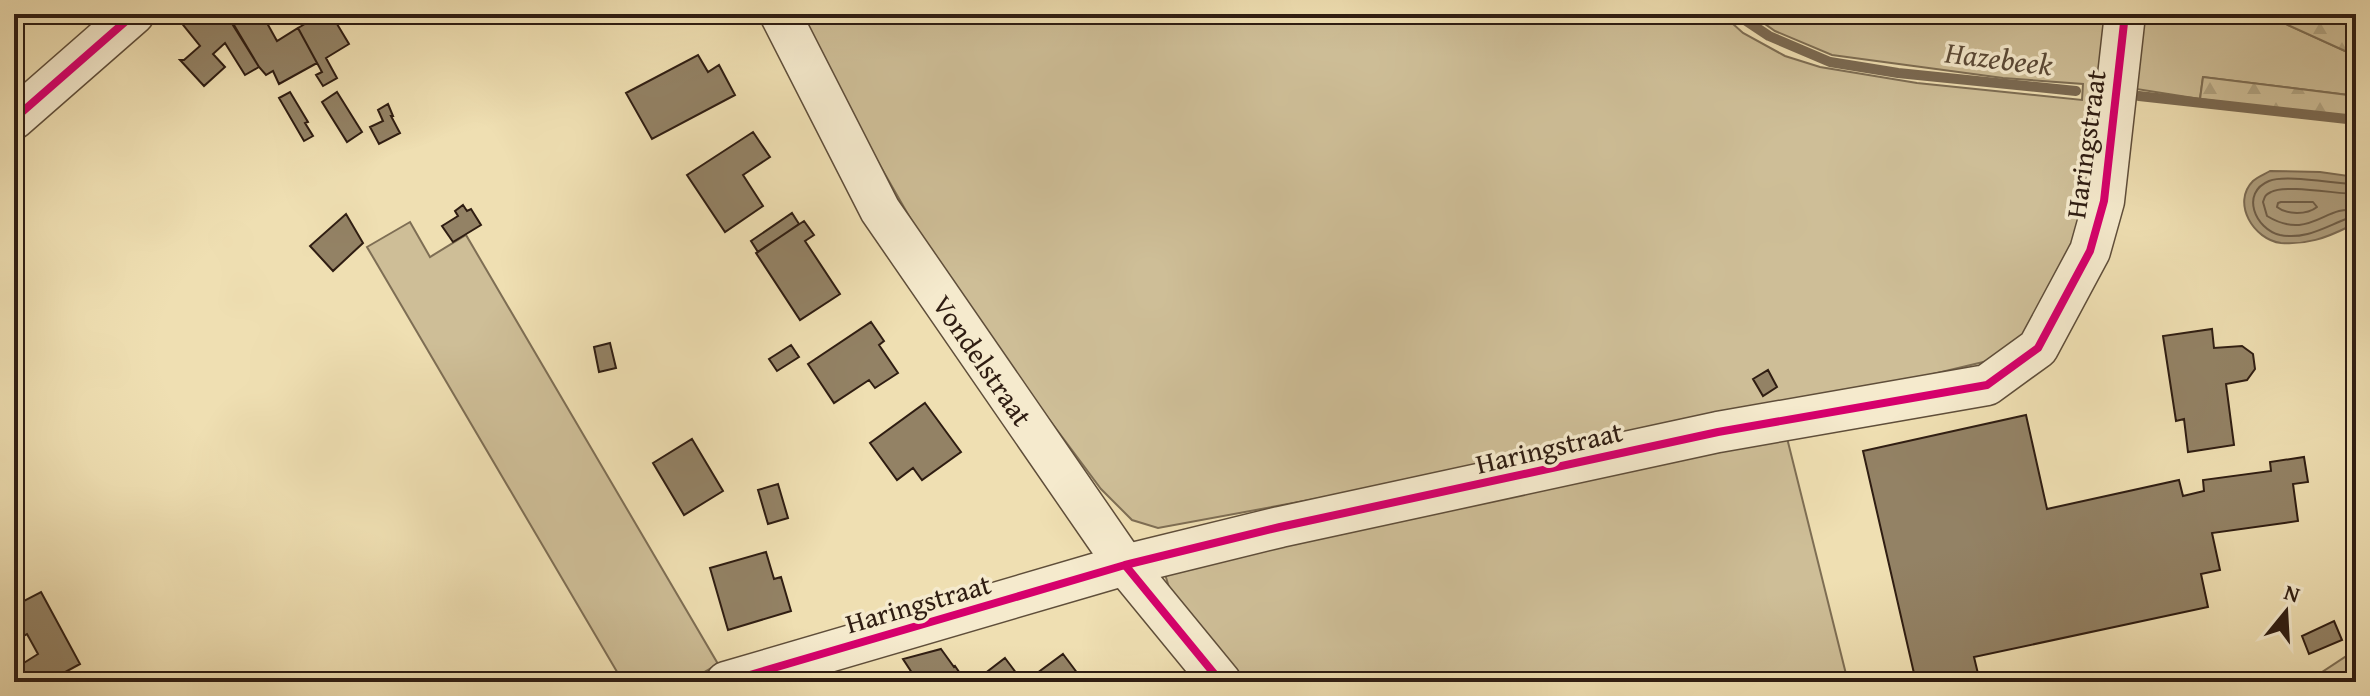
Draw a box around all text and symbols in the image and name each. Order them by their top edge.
water label: Hazebeek [1942,29,2056,86]
street label: Haringstraat [2054,67,2116,221]
street label: Vondelstraat [924,286,1043,434]
street label: Haringstraat [1472,410,1627,484]
street label: Haringstraat [840,563,996,643]
north arrow [2246,572,2326,652]
text: N [2280,575,2304,611]

